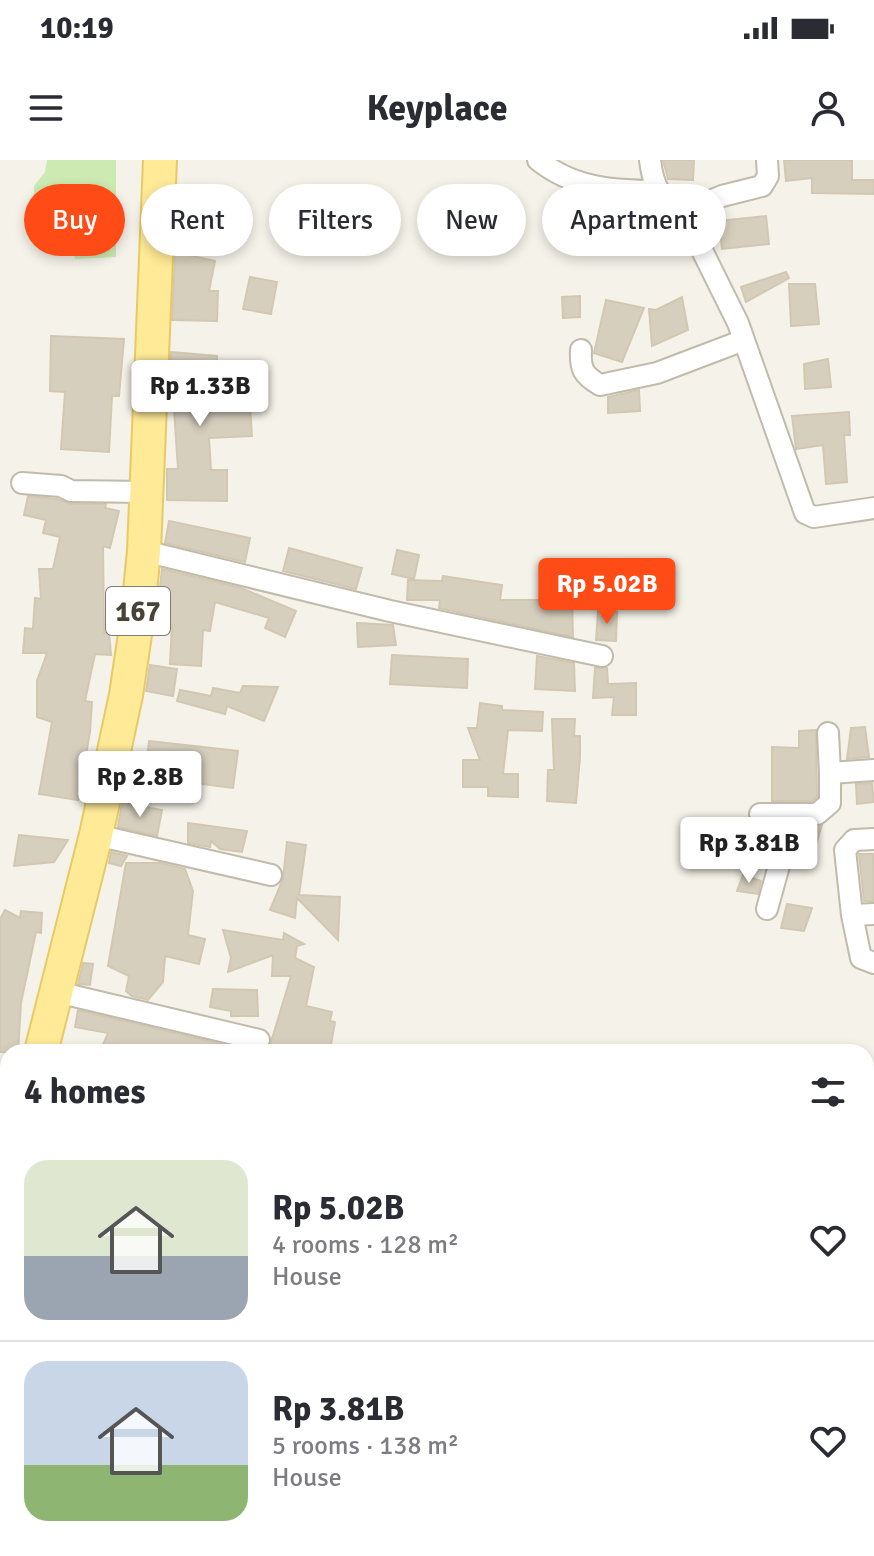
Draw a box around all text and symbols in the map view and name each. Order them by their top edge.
text: 10:19 [40,10,114,47]
icon: menu [24,86,68,130]
text: Keyplace [366,86,508,131]
icon: person [806,86,850,130]
chip: Buy [24,184,125,256]
chip: Rent [141,184,253,256]
chip: Filters [269,184,401,256]
chip: New [417,184,526,256]
chip: Apartment [542,184,726,256]
pin: Rp 1.33B [117,360,283,428]
text: Rp 1.33B [149,370,251,402]
pin: Rp 5.02B [524,558,690,626]
text: Rp 5.02B [556,568,658,600]
road number: 167 [106,587,170,635]
pin: Rp 2.8B [66,751,214,819]
text: Rp 2.8B [96,761,184,793]
pin: Rp 3.81B [666,817,832,885]
text: Rp 3.81B [698,827,800,859]
icon: filters [806,1070,850,1114]
text: 4 homes [24,1071,145,1113]
text: Rp 5.02B [272,1187,404,1229]
icon: home [88,1192,184,1288]
icon: heart [806,1218,850,1262]
text: 4 rooms · 128 m² [272,1229,459,1261]
text: House [272,1261,342,1293]
text: Rp 3.81B [272,1388,404,1430]
icon: home [88,1393,184,1489]
icon: heart [806,1419,850,1463]
text: 5 rooms · 138 m² [272,1430,459,1462]
text: House [272,1462,342,1494]

